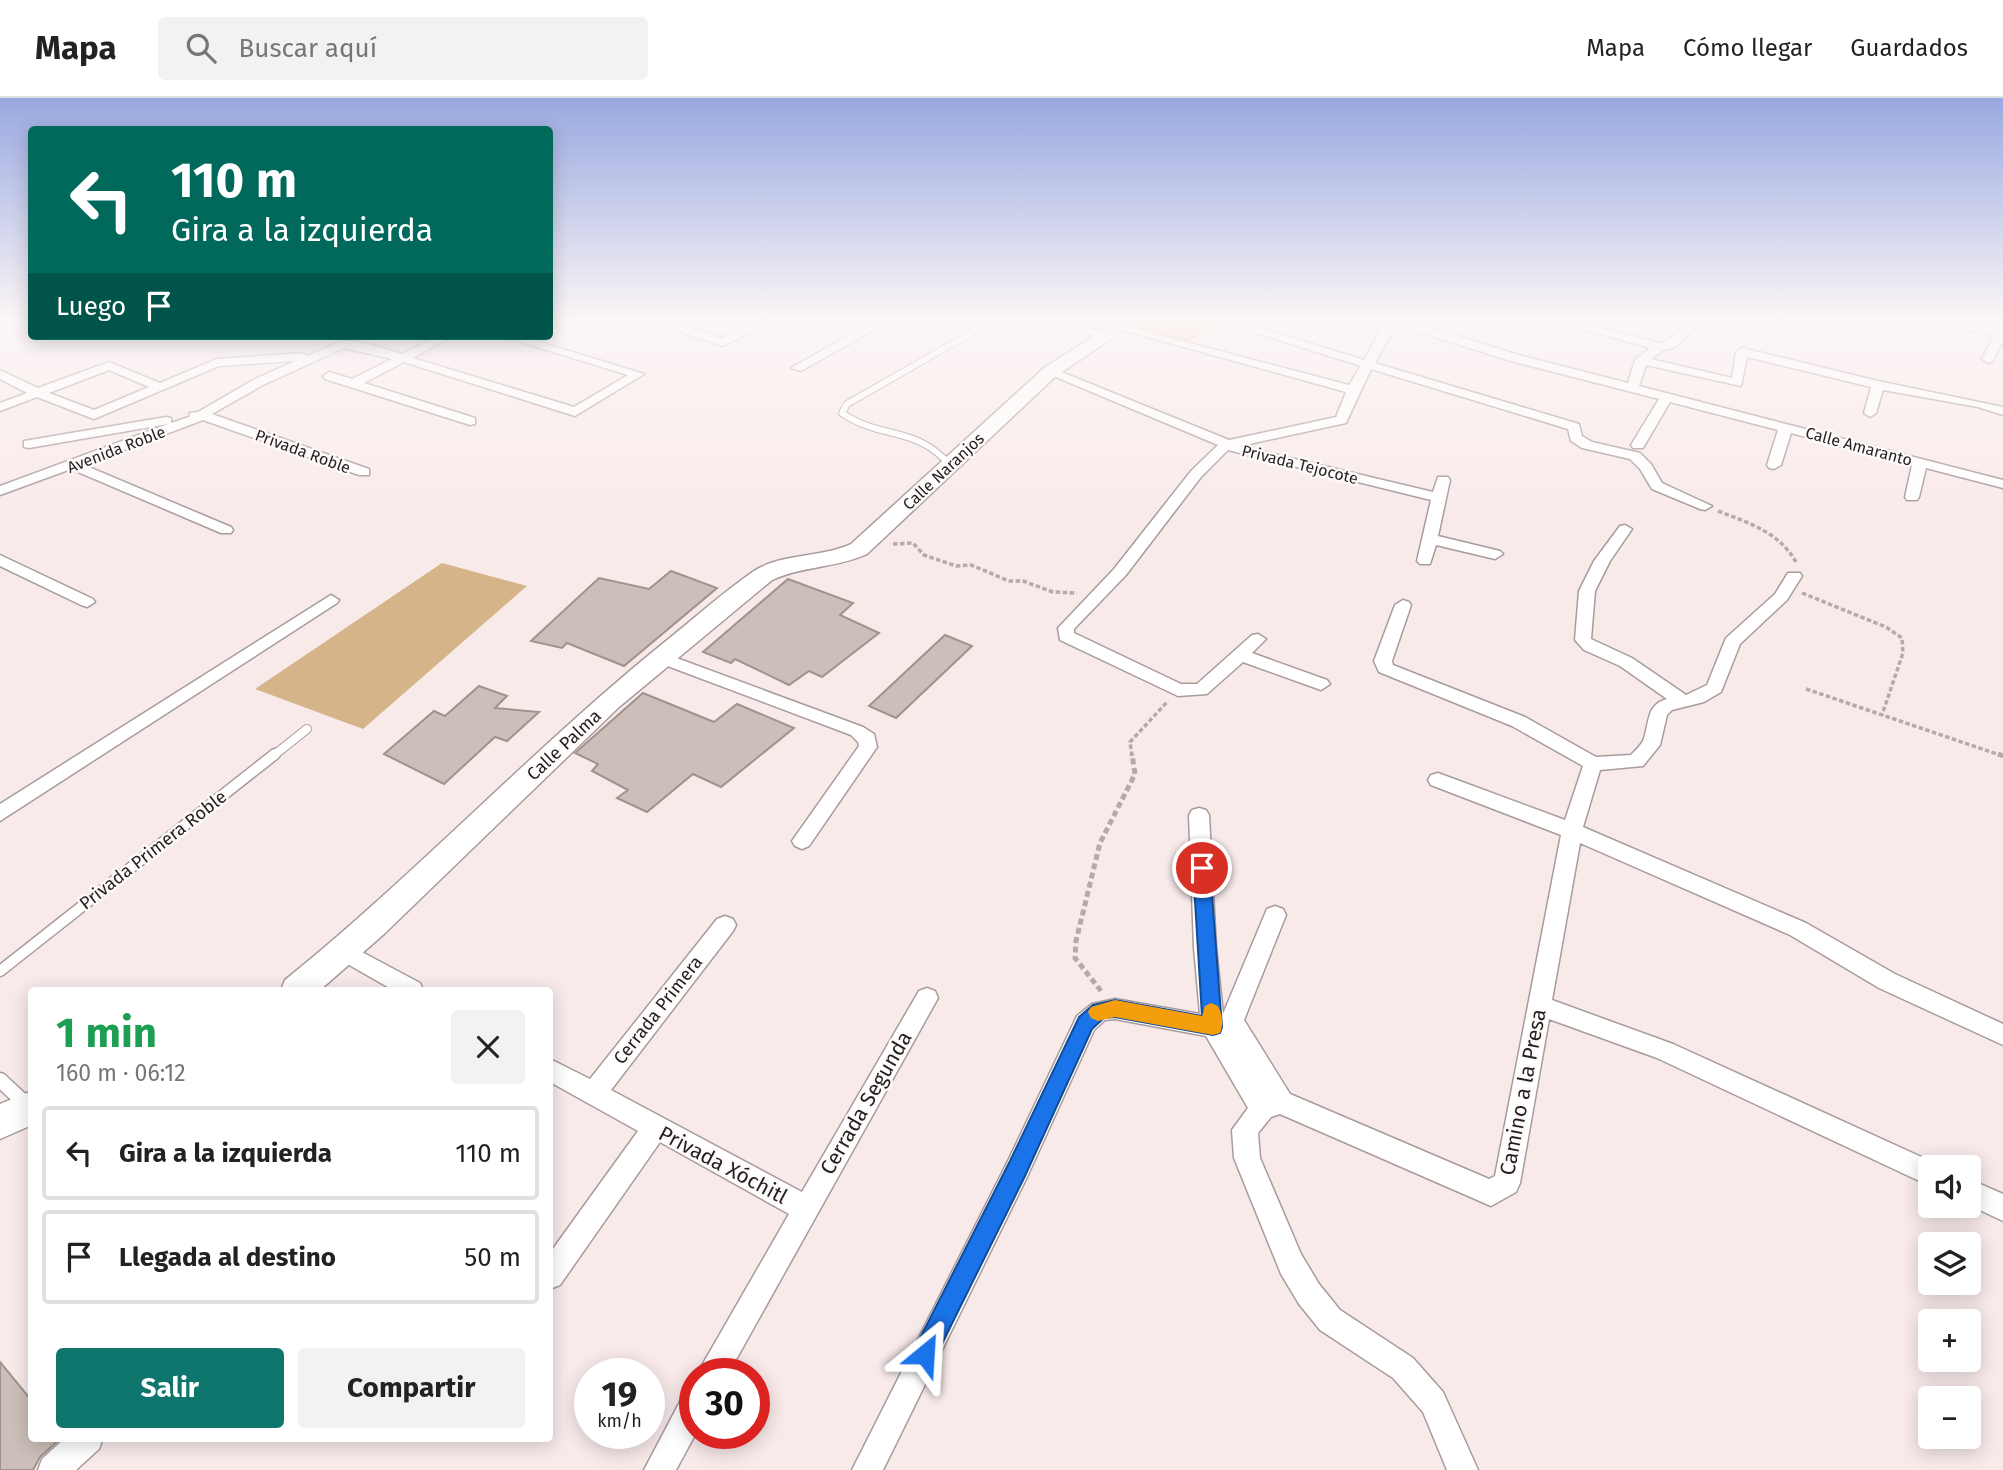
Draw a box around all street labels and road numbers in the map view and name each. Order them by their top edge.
street label: Avenida Roble [64,422,168,477]
street label: Calle Amaranto [1803,423,1914,470]
street label: Privada Roble [253,425,353,478]
street label: Calle Naranjos [899,429,988,514]
street label: Privada Tejocote [1240,441,1360,488]
street label: Calle Palma [522,705,606,785]
street label: Privada Primera Roble [75,786,231,914]
street label: Cerrada Primera [609,951,707,1069]
street label: Camino a la Presa [1494,1007,1552,1177]
street label: Cerrada Segunda [814,1027,918,1179]
street label: Privada Xóchitl [654,1120,792,1210]

